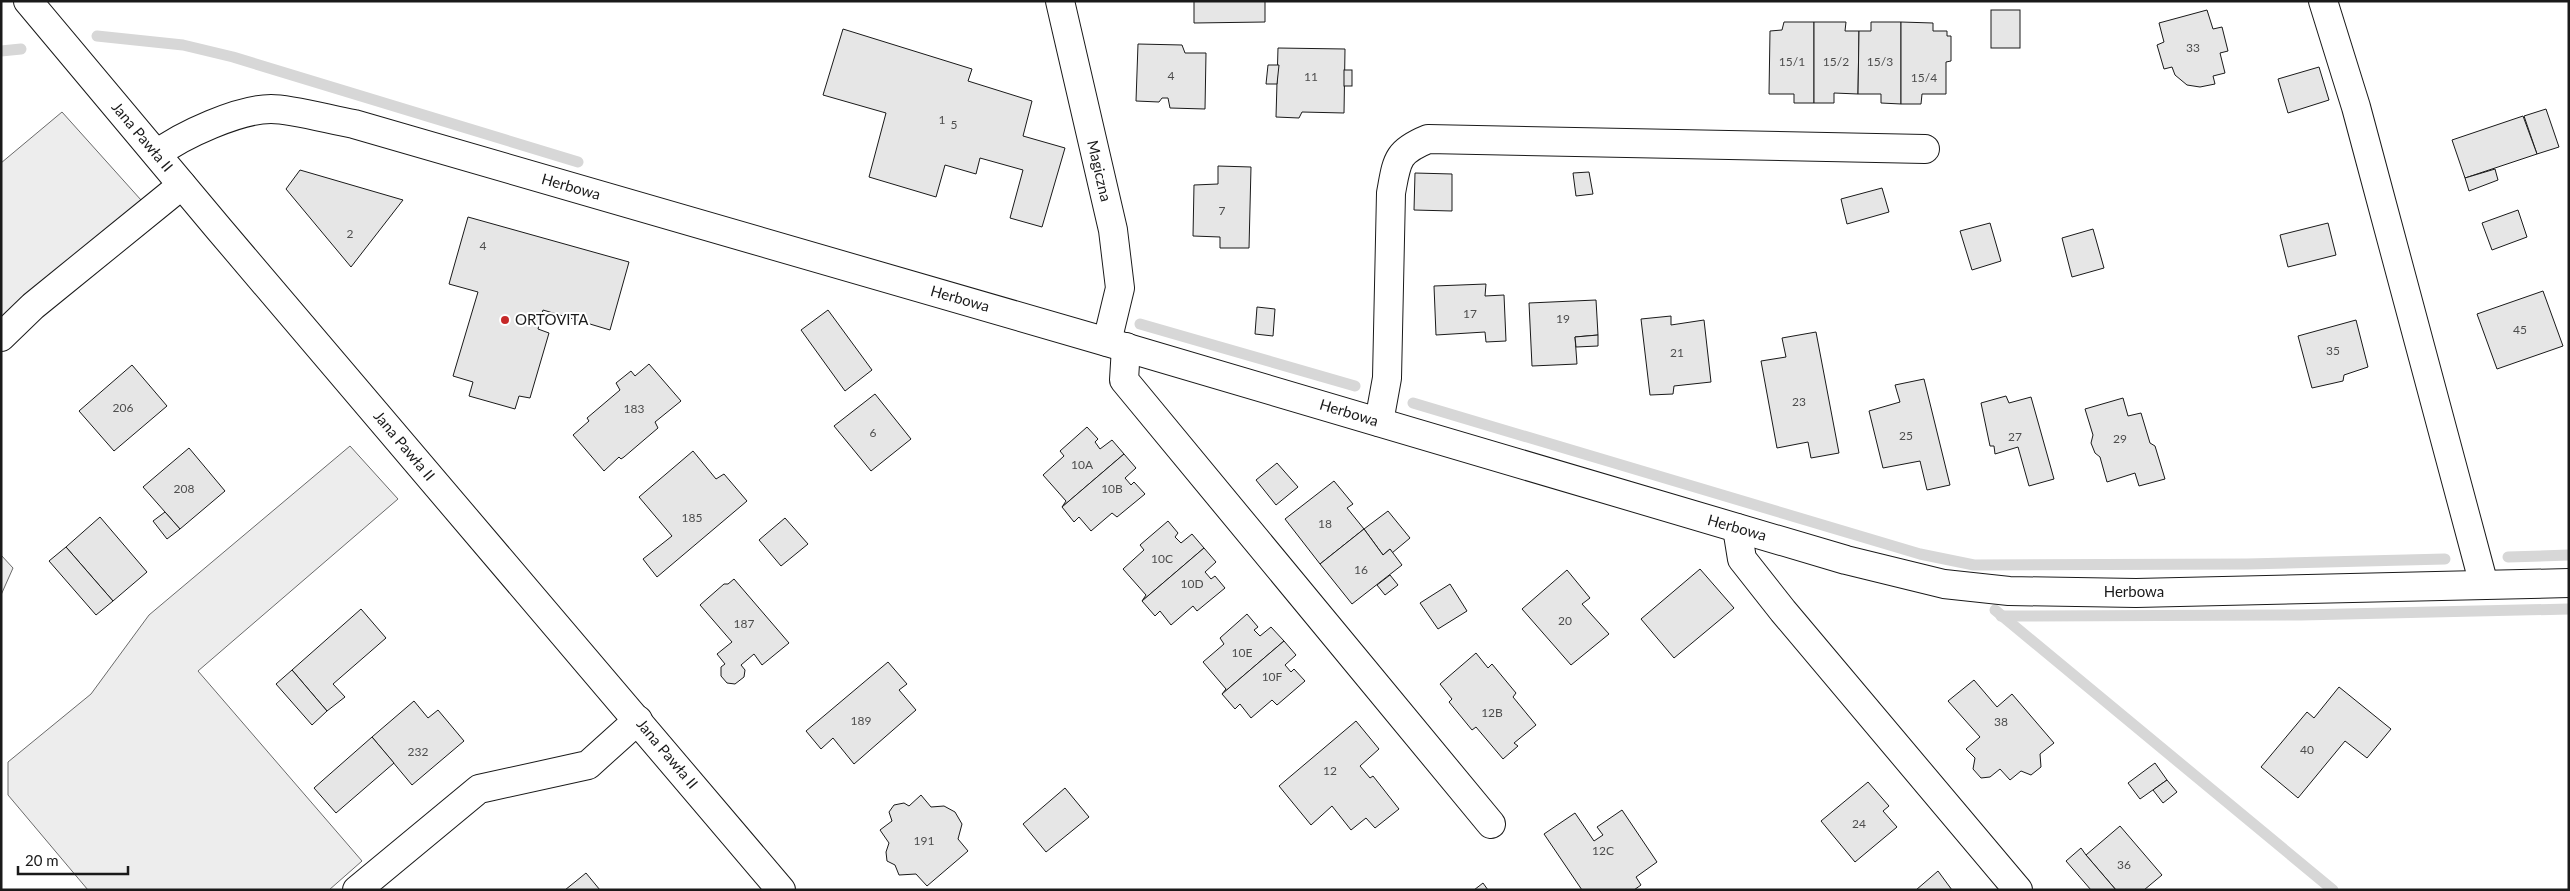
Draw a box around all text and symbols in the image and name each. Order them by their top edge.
house number: 33 [2186,40,2200,55]
house number: 15/1 [1779,54,1805,69]
house number: 15/2 [1823,54,1849,69]
house number: 15/3 [1867,54,1893,69]
house number: 4 [1168,68,1175,83]
house number: 11 [1304,69,1318,84]
house number: 15/4 [1911,70,1937,85]
street label: Jana Pawła II [108,98,177,175]
house number: 1 [939,112,946,127]
house number: 5 [951,117,958,132]
street label: Magiczna [1084,138,1116,203]
street label: Herbowa [540,169,603,203]
house number: 7 [1219,203,1226,218]
house number: 2 [347,226,354,241]
house number: 4 [480,238,487,253]
street label: Herbowa [929,281,992,315]
house number: 17 [1463,306,1477,321]
place label: ORTOVITA [515,310,589,328]
house number: 19 [1556,311,1570,326]
marker: ORTOVITA [499,314,511,326]
house number: 45 [2513,322,2527,337]
house number: 35 [2326,343,2340,358]
house number: 21 [1670,345,1684,360]
house number: 23 [1792,394,1806,409]
street label: Herbowa [1318,395,1381,430]
house number: 206 [113,400,133,415]
house number: 183 [624,401,644,416]
street label: Jana Pawła II [370,407,439,484]
house number: 6 [870,425,877,440]
house number: 25 [1899,428,1913,443]
house number: 27 [2008,429,2022,444]
house number: 29 [2113,431,2127,446]
house number: 10A [1071,457,1094,472]
house number: 208 [174,481,194,496]
house number: 10B [1101,481,1123,496]
house number: 185 [682,510,702,525]
street label: Herbowa [1706,510,1769,544]
house number: 18 [1318,516,1332,531]
house number: 10C [1151,551,1173,566]
house number: 16 [1354,562,1368,577]
house number: 10D [1180,576,1204,591]
street label: Herbowa [2104,582,2164,600]
house number: 20 [1558,613,1572,628]
house number: 187 [734,616,754,631]
house number: 10E [1232,645,1252,660]
house number: 10F [1262,669,1283,684]
house number: 12B [1481,705,1503,720]
house number: 189 [851,713,871,728]
house number: 38 [1994,714,2008,729]
street label: Jana Pawła II [633,715,702,792]
house number: 40 [2300,742,2314,757]
house number: 232 [408,744,428,759]
house number: 12 [1323,763,1337,778]
house number: 24 [1852,816,1866,831]
house number: 191 [914,833,934,848]
house number: 12C [1592,843,1614,858]
scale bar [18,844,128,876]
text: 20 m [25,851,59,869]
house number: 36 [2117,857,2131,872]

